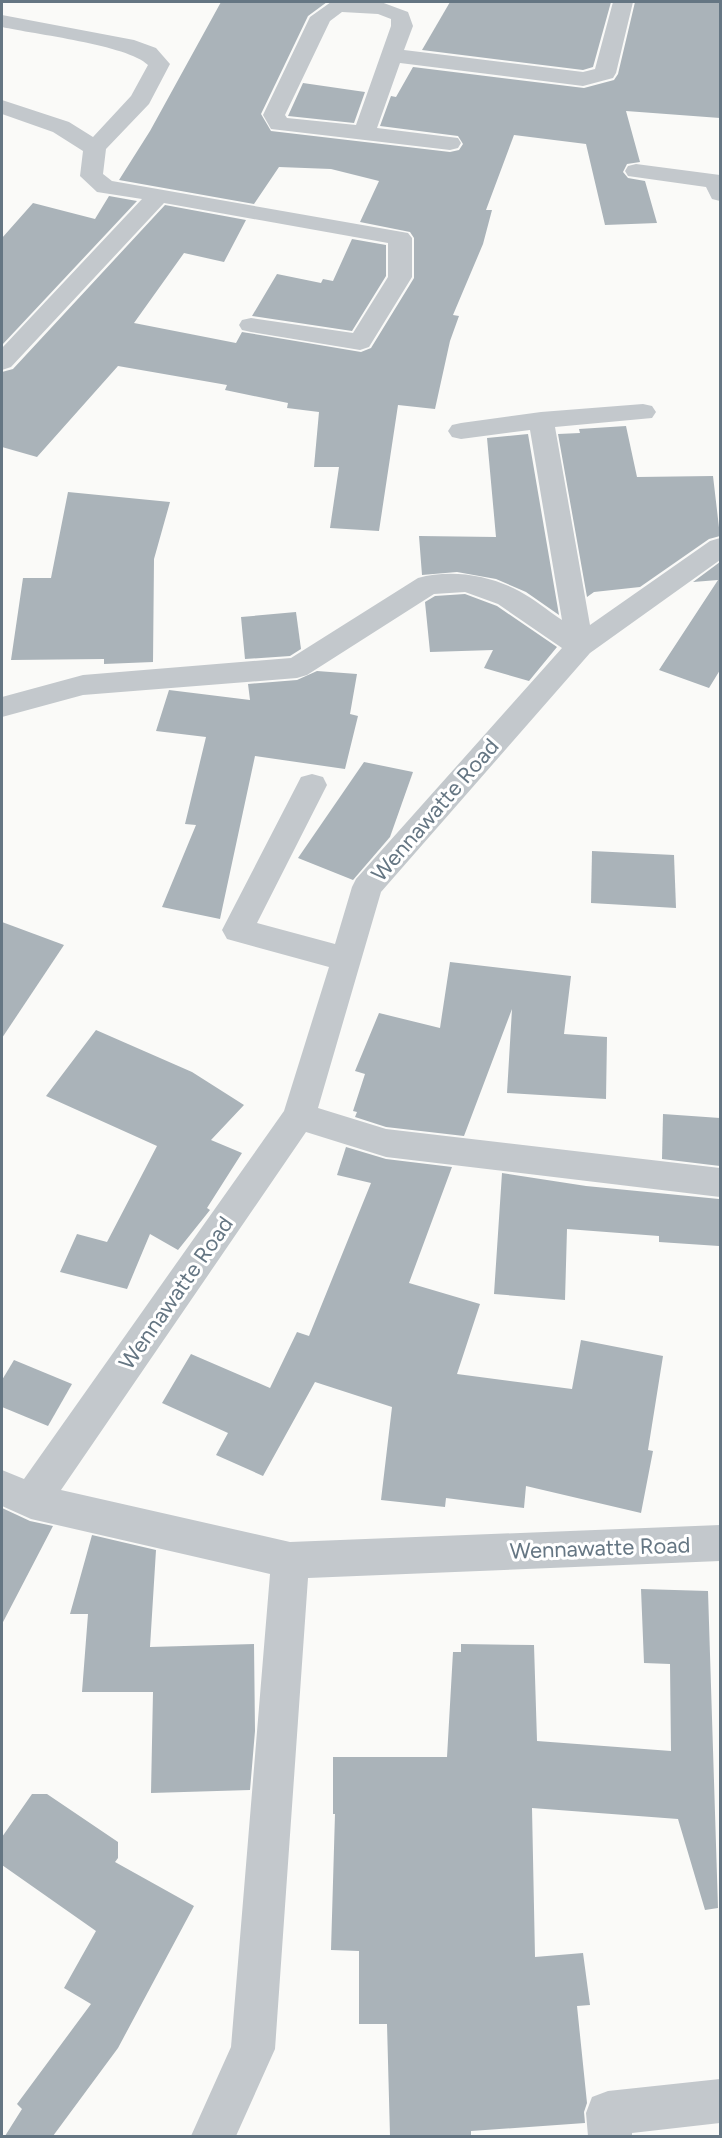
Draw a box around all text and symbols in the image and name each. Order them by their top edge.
street label: Wennawatte Road [366,733,504,887]
street label: Wennawatte Road [113,1211,239,1375]
street label: Wennawatte Road [509,1531,691,1565]

